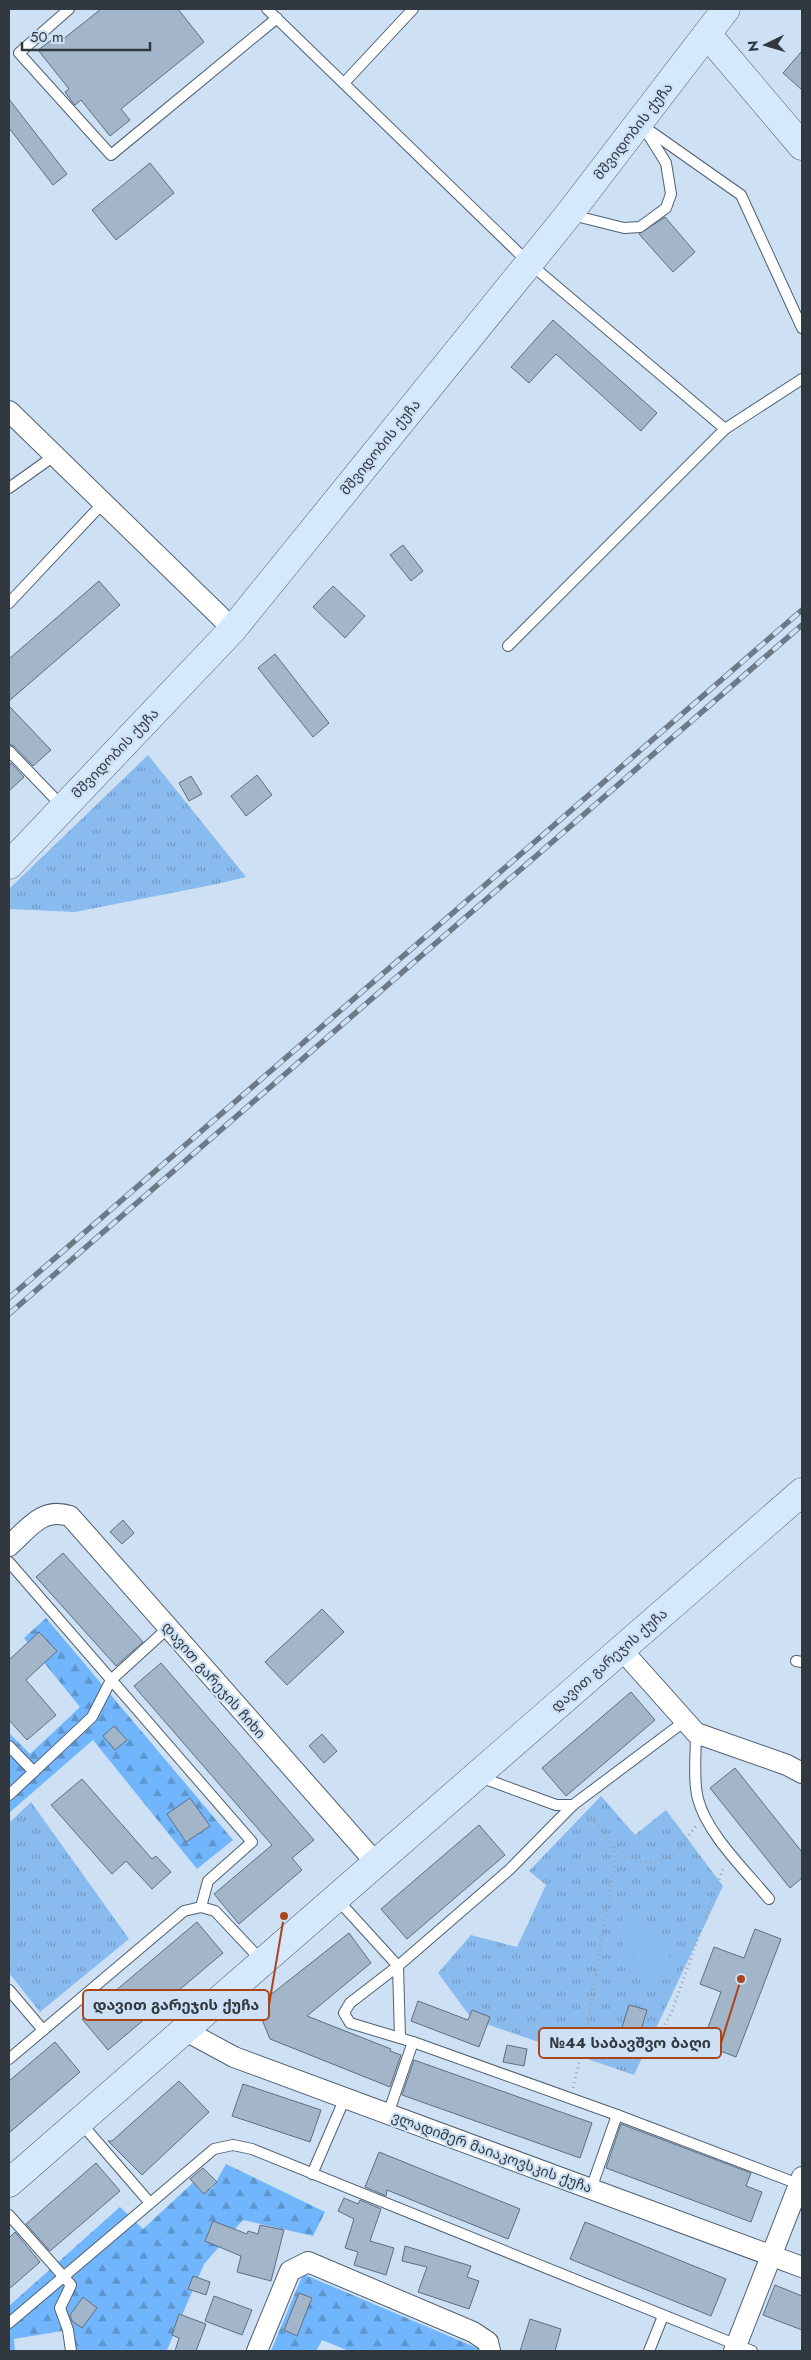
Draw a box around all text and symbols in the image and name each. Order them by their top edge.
scale bar [22,20,150,52]
north arrow [741,20,791,70]
text: 50 m [30,26,64,48]
text: N [743,40,763,53]
street label: მშვიდობის ქუჩა [589,78,677,184]
street label: მშვიდობის ქუჩა [335,395,425,499]
street label: მშვიდობის ქუჩა [67,704,163,802]
street label: დავით გარეჯის ქუჩა [546,1604,672,1716]
street label: დავით გარეჯის ჩიხი [158,1617,270,1743]
callout: დავით გარეჯის ქუჩა [83,1990,269,2020]
text: დავით გარეჯის ქუჩა [93,1994,259,2016]
callout: №44 საბავშვო ბაღი [539,2028,721,2058]
text: №44 საბავშვო ბაღი [549,2032,711,2054]
street label: ვლადიმერ მაიაკოვსკის ქუჩა [389,2106,595,2198]

